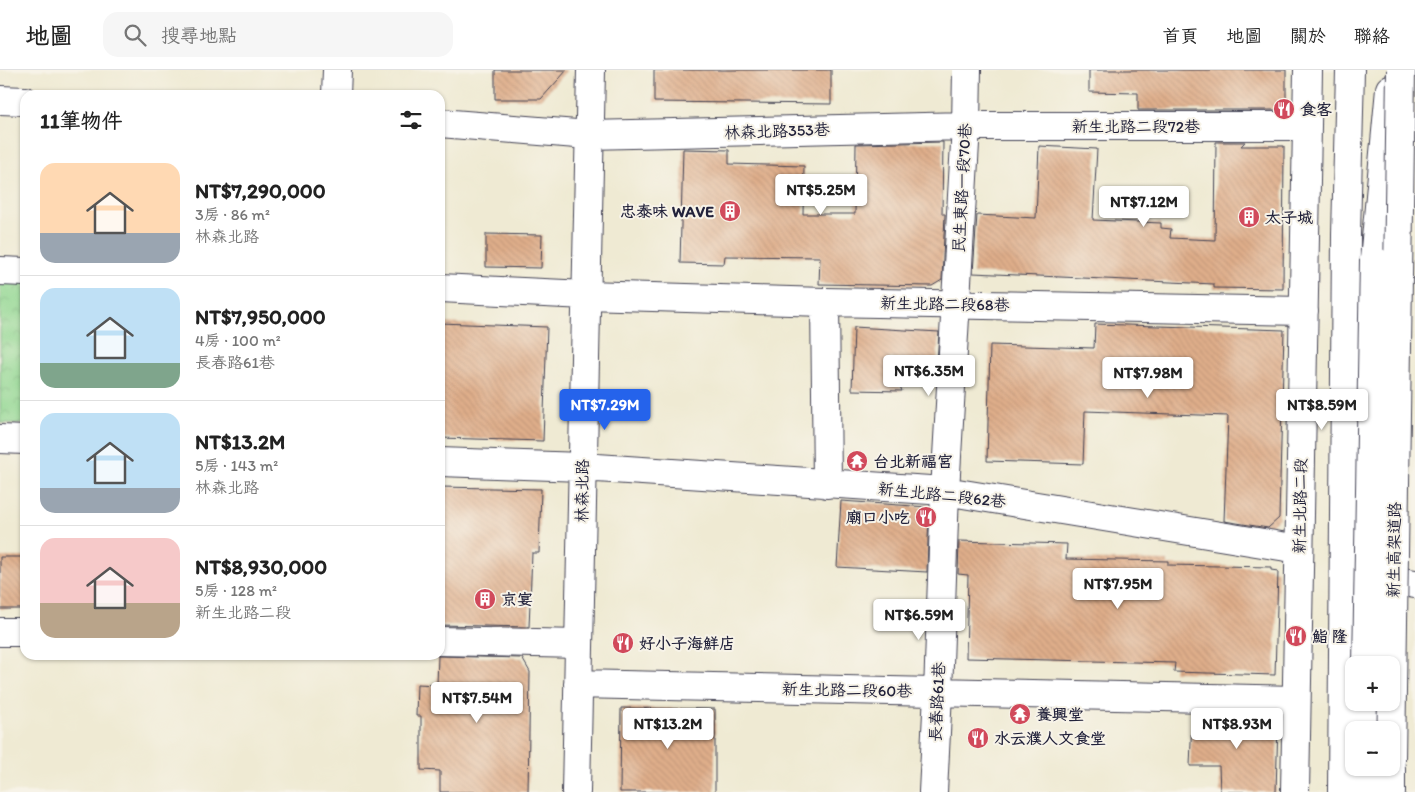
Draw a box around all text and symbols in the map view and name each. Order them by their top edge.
search box [103,12,453,57]
text: 地圖 [25,21,73,50]
icon: search [121,21,149,49]
text: 搜尋地點 [161,24,237,47]
text: 首頁 [1162,25,1198,47]
text: 地圖 [1226,25,1262,47]
text: 關於 [1290,25,1326,47]
text: 聯絡 [1354,25,1390,47]
restaurant icon: 食客 [1272,97,1296,121]
place label: 食客 [1300,100,1332,119]
icon: filters [397,106,425,134]
text: 11筆物件 [40,108,123,133]
street label: 新生北路二段72巷 [1072,117,1200,136]
street label: 林森北路353巷 [724,120,830,142]
street label: 民生東路一段70巷 [949,123,975,253]
pin: NT$5.25M [769,174,873,216]
text: NT$7,290,000 [195,178,326,203]
text: NT$5.25M [786,180,856,199]
icon: home [80,183,140,243]
pin: NT$7.12M [1092,186,1196,228]
text: NT$7.12M [1110,192,1178,211]
building icon: 忠泰味 WAVE [718,199,742,223]
place label: 忠泰味 WAVE [620,202,714,221]
text: 3房 · 86 m² [195,205,270,224]
building icon: 太子城 [1237,205,1261,229]
place label: 太子城 [1265,208,1313,227]
text: 林森北路 [195,227,259,246]
street label: 新生北路二段68巷 [880,293,1010,315]
text: NT$7,950,000 [195,304,326,329]
icon: home [80,308,140,368]
text: 4房 · 100 m² [195,331,281,350]
text: 長春路61巷 [195,353,275,372]
pin: NT$6.35M [877,354,981,397]
pin: NT$7.98M [1096,356,1200,399]
text: NT$6.35M [894,361,964,380]
text: NT$7.98M [1113,363,1183,382]
pin: NT$7.29M [553,388,657,431]
pin: NT$8.59M [1270,388,1374,431]
text: NT$7.29M [570,395,640,414]
text: NT$8.59M [1287,395,1357,414]
text: NT$13.2M [195,429,285,454]
icon: home [80,433,140,493]
temple icon: 台北新福宮 [845,449,869,473]
place label: 台北新福宮 [873,452,953,471]
text: 5房 · 143 m² [195,456,278,475]
street label: 新生北路二段 [1290,458,1310,554]
street label: 林森北路 [572,459,592,523]
text: 林森北路 [195,478,259,497]
street label: 新生北路二段62巷 [877,479,1007,511]
street label: 新生高架道路 [1384,502,1404,598]
restaurant icon: 廟口小吃 [914,505,938,529]
place label: 廟口小吃 [846,508,910,527]
text: NT$8,930,000 [195,554,327,579]
icon: home [80,558,140,618]
pin: NT$7.95M [1066,568,1170,610]
text: NT$7.95M [1083,574,1153,593]
text: 5房 · 128 m² [195,581,277,600]
building icon: 京宴 [473,587,497,611]
place label: 京宴 [501,590,533,609]
pin: NT$6.59M [867,598,971,641]
text: 新生北路二段 [195,603,291,622]
text: NT$6.59M [884,605,954,624]
restaurant icon: 鮨 隆 [1284,624,1308,648]
place label: 鮨 隆 [1312,627,1348,646]
restaurant icon: 好小子海鮮店 [611,631,635,655]
place label: 好小子海鮮店 [639,634,735,653]
map controls [1345,656,1400,776]
button: + [1345,656,1400,711]
street label: 長春路61巷 [925,662,949,742]
street label: 新生北路二段60巷 [782,679,912,701]
pin: NT$7.54M [425,682,529,724]
text: NT$7.54M [442,688,512,707]
temple icon: 養興堂 [1008,702,1032,726]
place label: 養興堂 [1036,705,1084,724]
pin: NT$13.2M [616,708,720,750]
pin: NT$8.93M [1185,708,1289,750]
text: NT$13.2M [634,714,702,733]
text: NT$8.93M [1202,714,1272,733]
button: − [1345,721,1400,776]
restaurant icon: 水云濮人文食堂 [966,726,990,750]
place label: 水云濮人文食堂 [994,729,1106,748]

